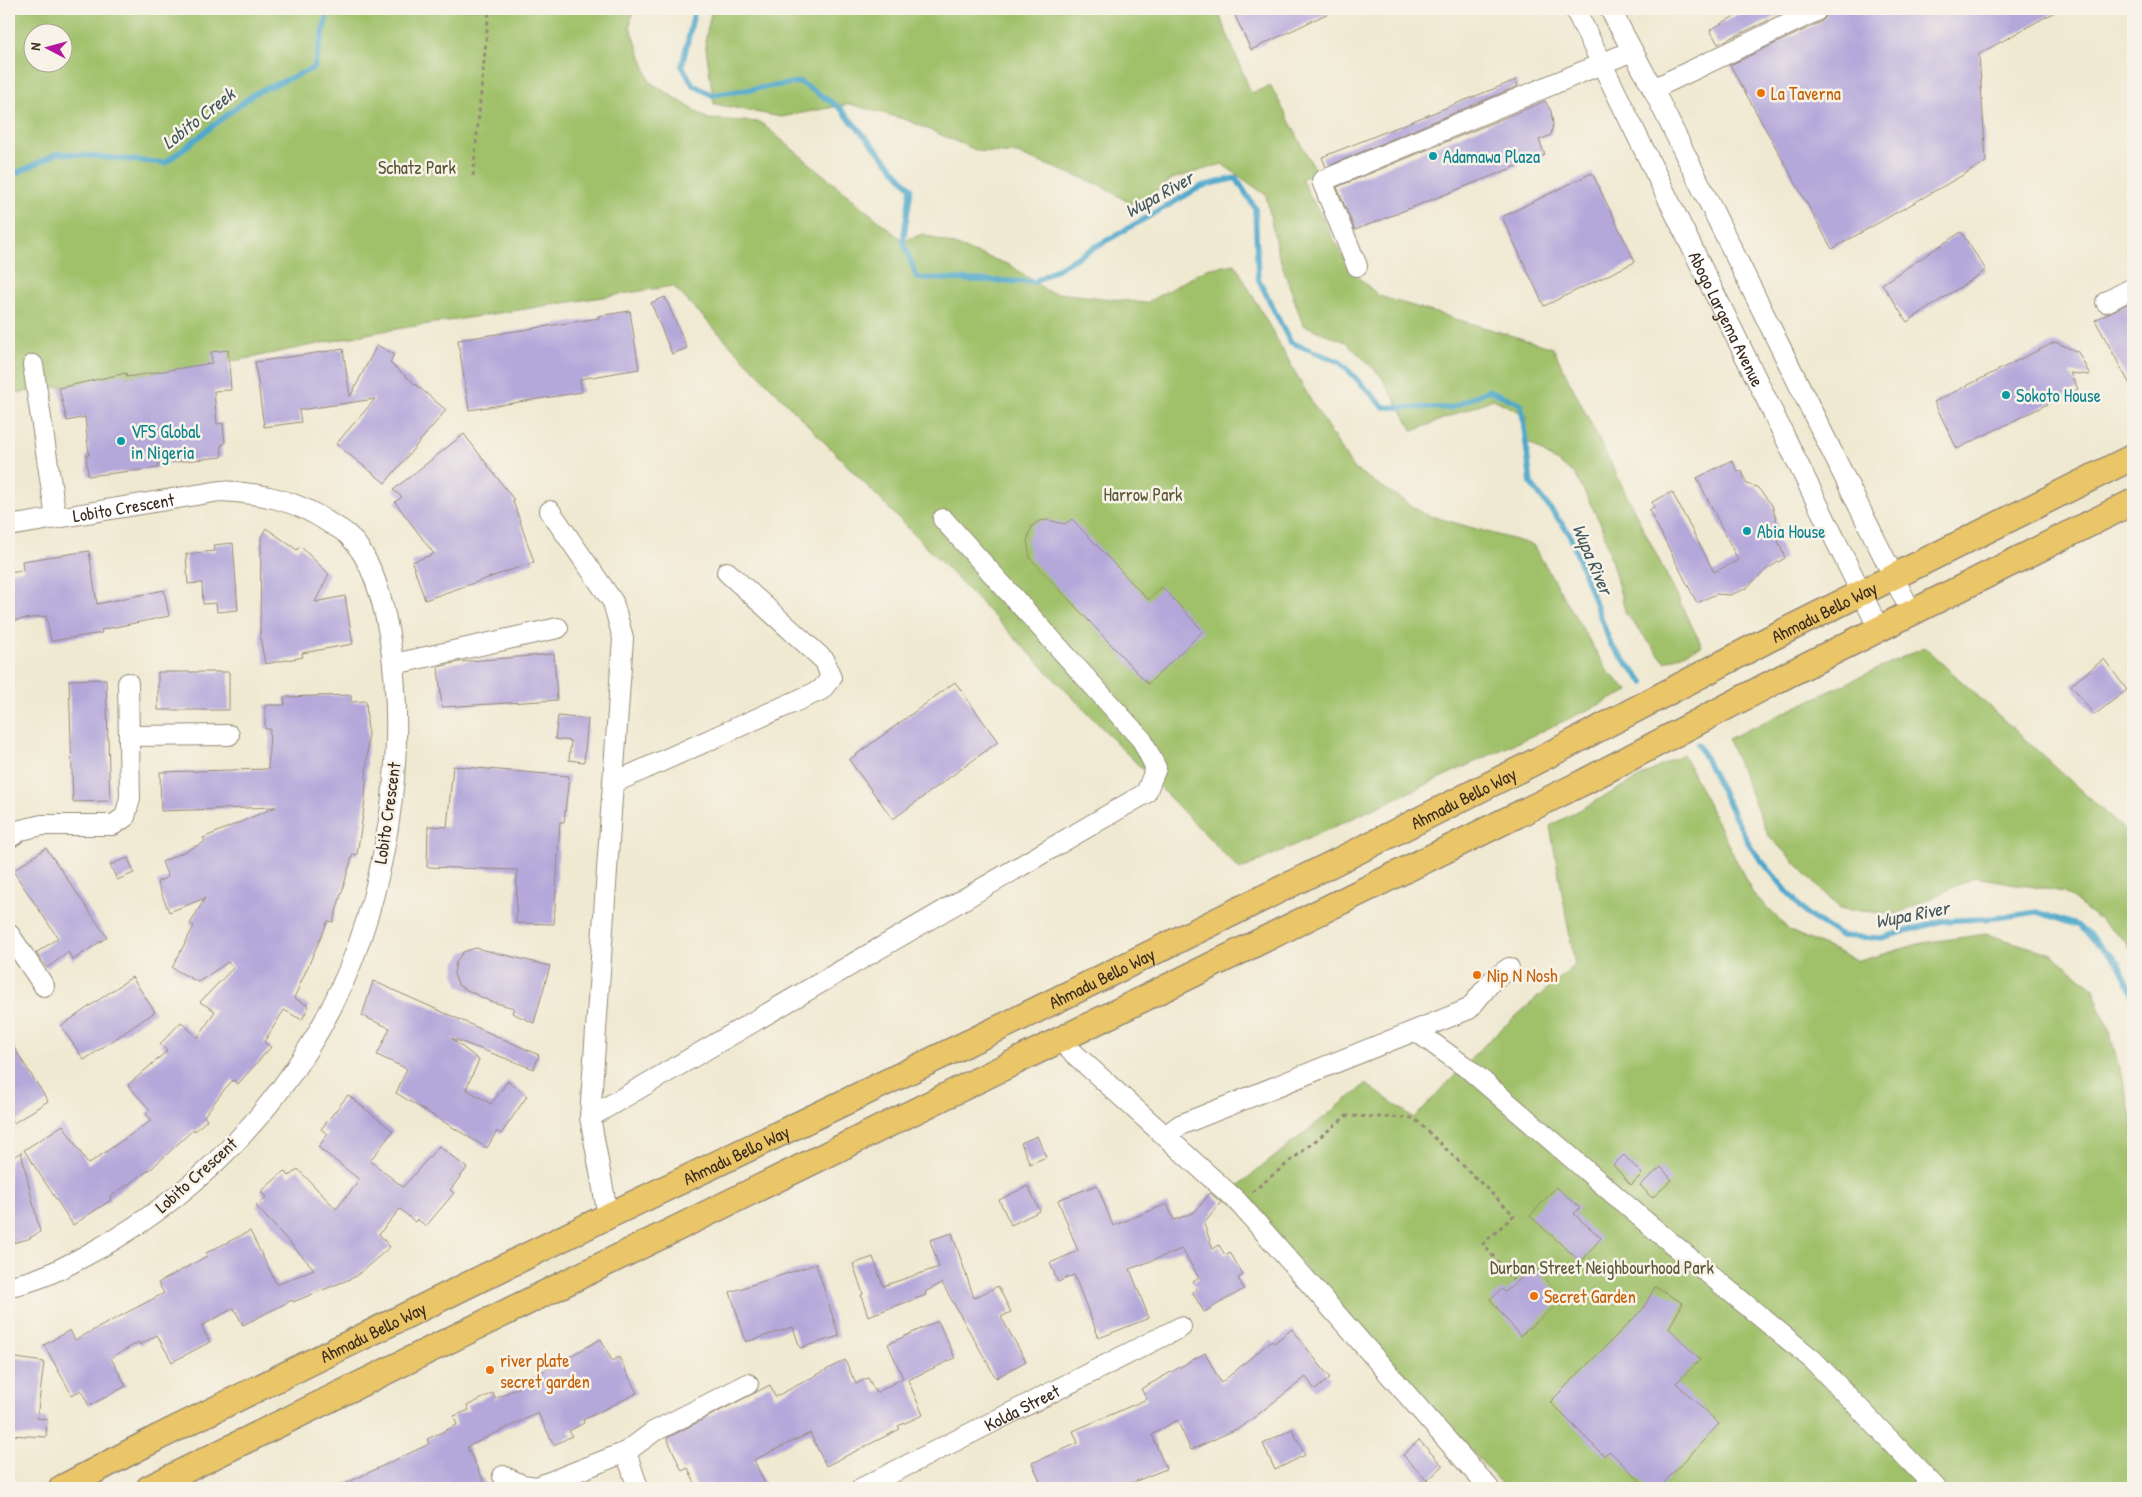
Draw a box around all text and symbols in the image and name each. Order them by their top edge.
north arrow [22,22,72,72]
text: N [25,41,44,51]
water label: Lobito Creek [156,80,242,155]
place label: La Taverna [1771,81,1841,106]
marker: La Taverna [1755,87,1767,99]
place label: Adamawa Plaza [1443,144,1540,169]
marker: Adamawa Plaza [1427,150,1439,162]
park label: Schatz Park [378,155,457,180]
water label: Wupa River [1120,163,1200,223]
street label: Abogo Largema Avenue [1683,247,1771,391]
place label: Sokoto House [2016,383,2101,408]
marker: Sokoto House [2000,389,2012,401]
place label: VFS Global in Nigeria [131,419,200,465]
marker: VFS Global in Nigeria [115,435,127,447]
park label: Harrow Park [1103,482,1183,507]
street label: Lobito Crescent [71,486,177,528]
place label: Abia House [1757,519,1825,544]
water label: Wupa River [1566,520,1621,601]
marker: Abia House [1741,525,1753,537]
street label: Ahmadu Bello Way [1767,574,1881,649]
street label: Lobito Crescent [367,760,407,865]
street label: Ahmadu Bello Way [1406,761,1521,835]
water label: Wupa River [1873,894,1954,934]
street label: Ahmadu Bello Way [1044,941,1159,1015]
place label: Nip N Nosh [1487,963,1558,988]
marker: Nip N Nosh [1471,969,1483,981]
street label: Ahmadu Bello Way [679,1118,794,1191]
street label: Lobito Crescent [150,1131,243,1219]
park label: Durban Street Neighbourhood Park [1490,1255,1715,1280]
place label: Secret Garden [1544,1284,1636,1309]
marker: Secret Garden [1528,1290,1540,1302]
street label: Ahmadu Bello Way [316,1295,430,1368]
place label: river plate secret garden [500,1348,590,1394]
marker: river plate secret garden [484,1364,496,1376]
street label: Kolda Street [980,1377,1065,1437]

